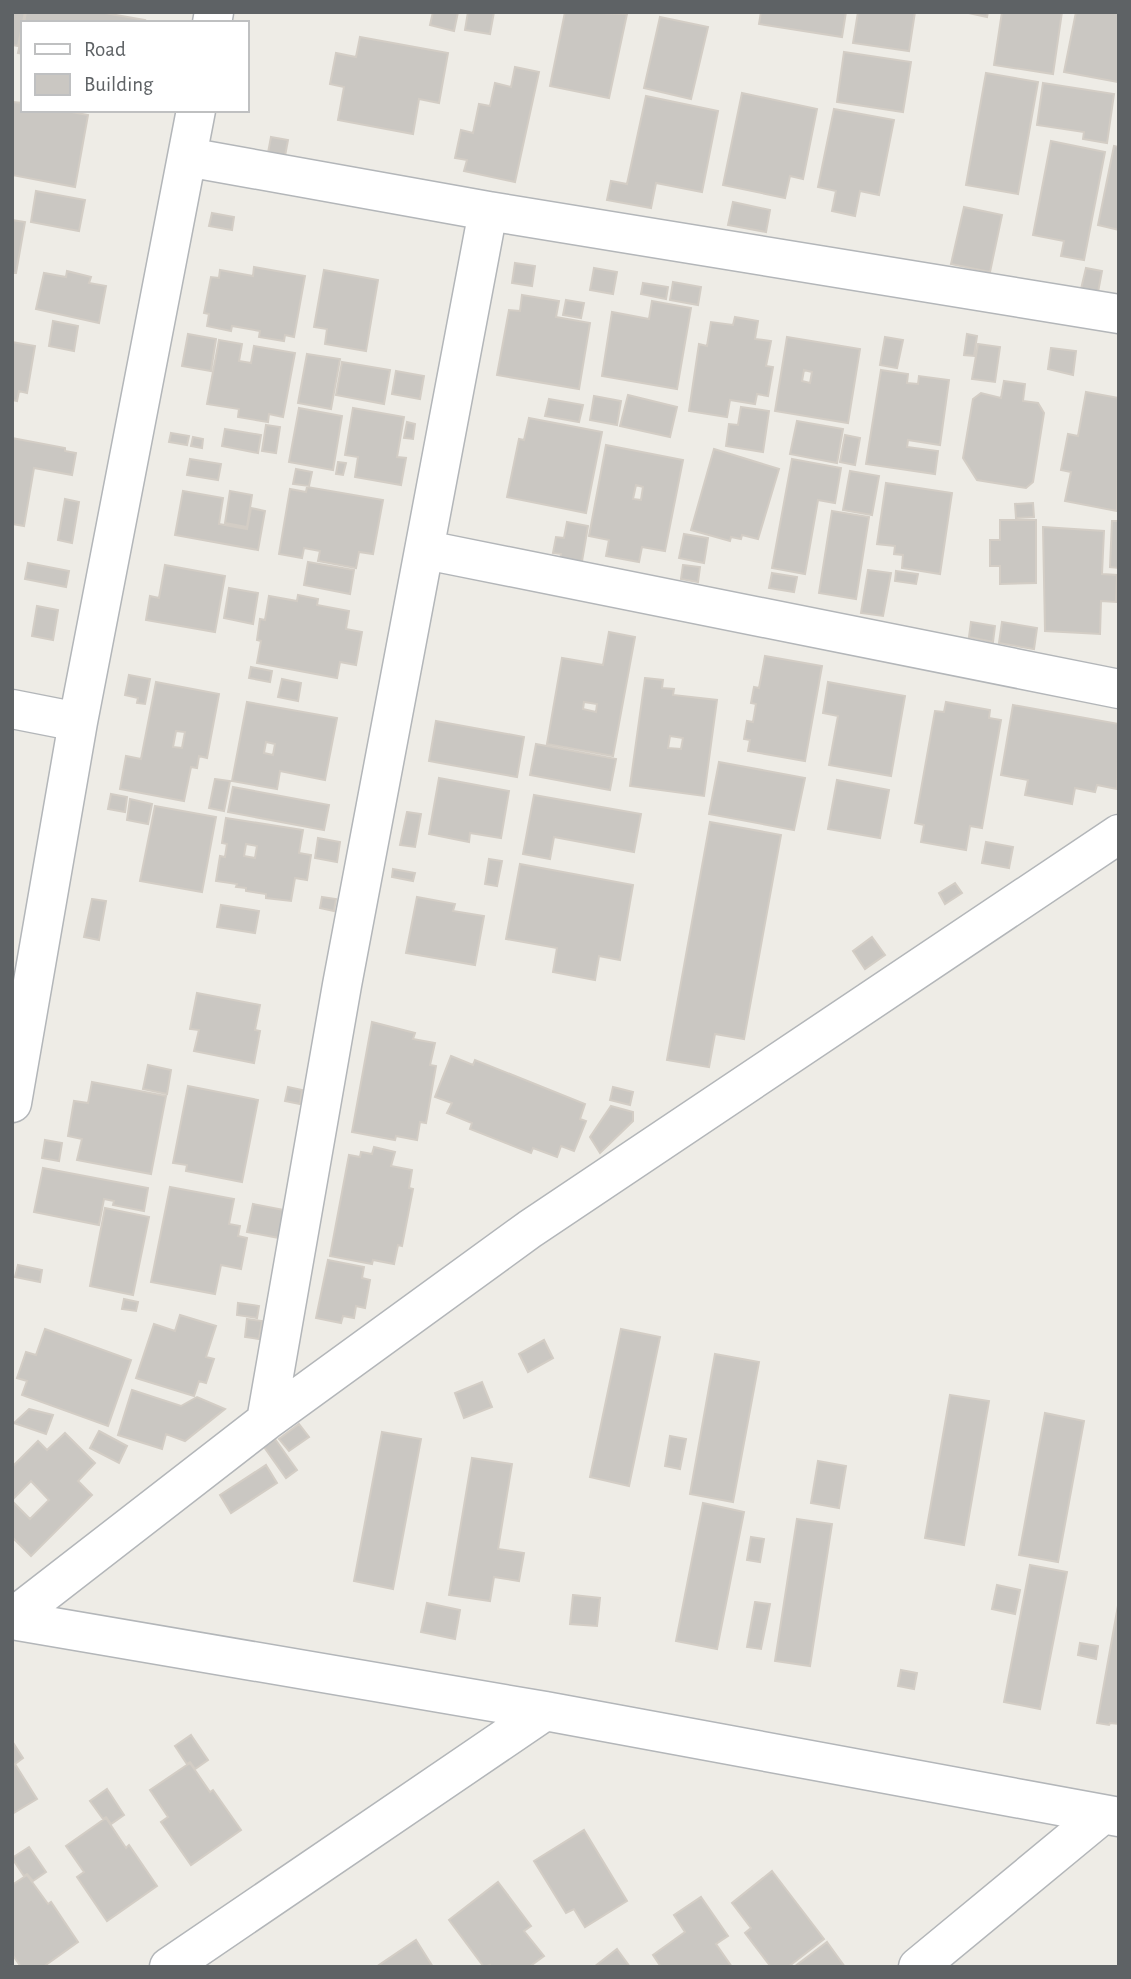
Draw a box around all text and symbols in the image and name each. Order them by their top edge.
legend [21,21,248,112]
text: Road [84,39,126,60]
text: Building [84,74,154,95]

